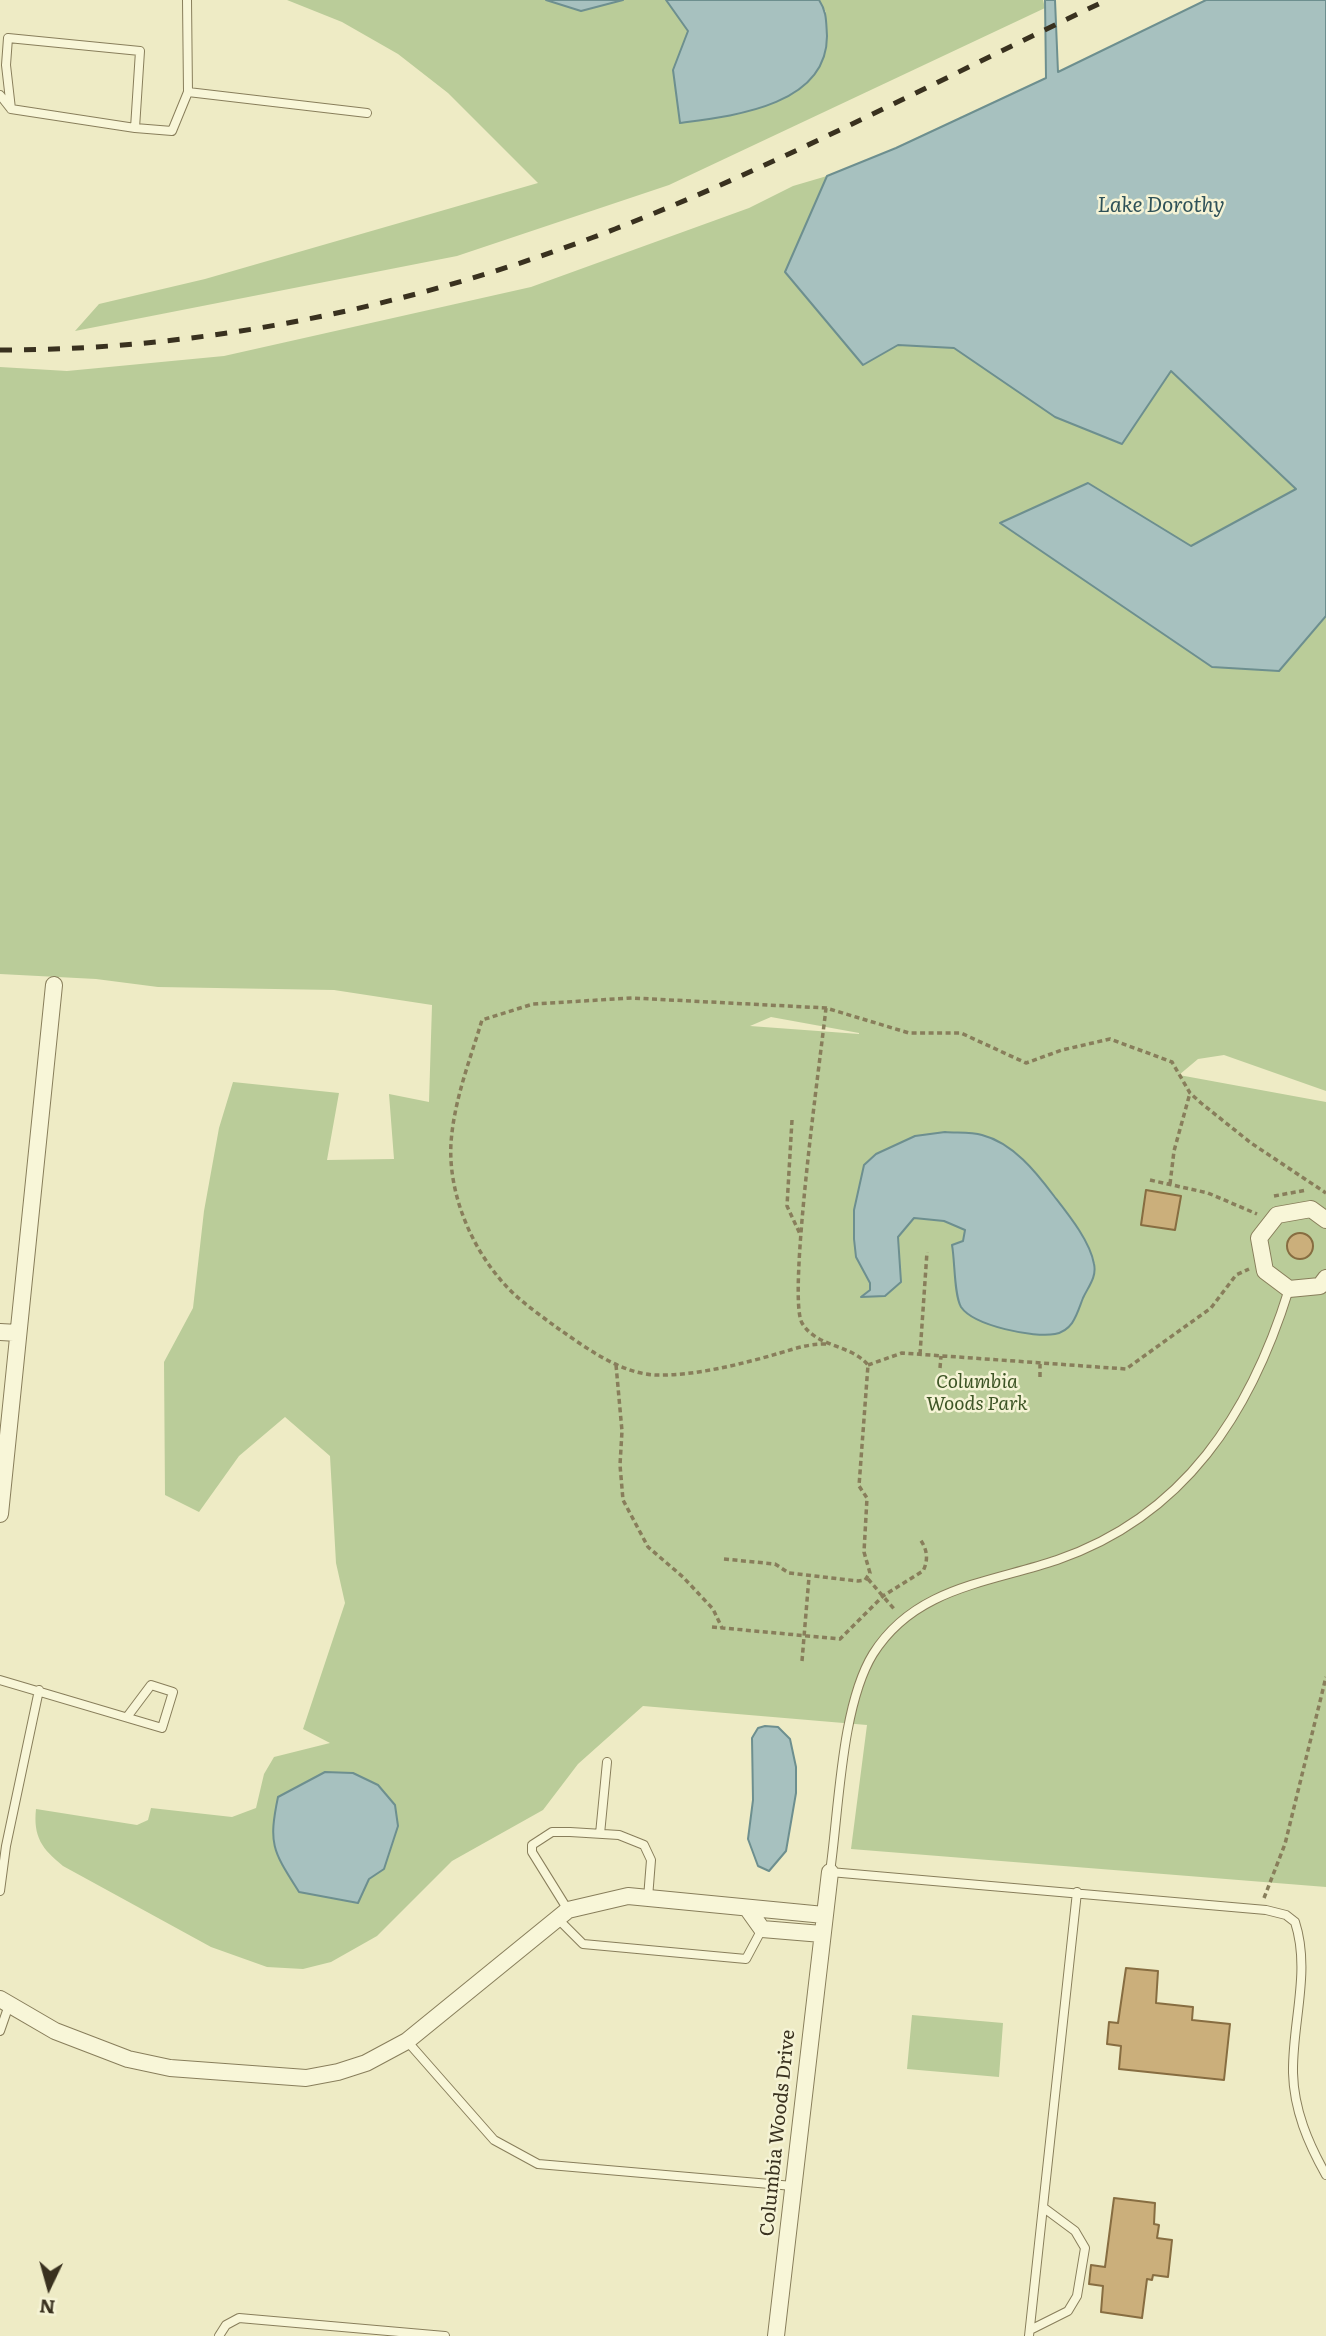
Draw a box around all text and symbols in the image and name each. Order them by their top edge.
water label: Lake Dorothy [1098,193,1224,219]
park label: Columbia Woods Park [926,1371,1028,1415]
street label: Columbia Woods Drive [756,2029,800,2237]
north arrow [14,2252,84,2322]
text: N [38,2293,56,2323]

